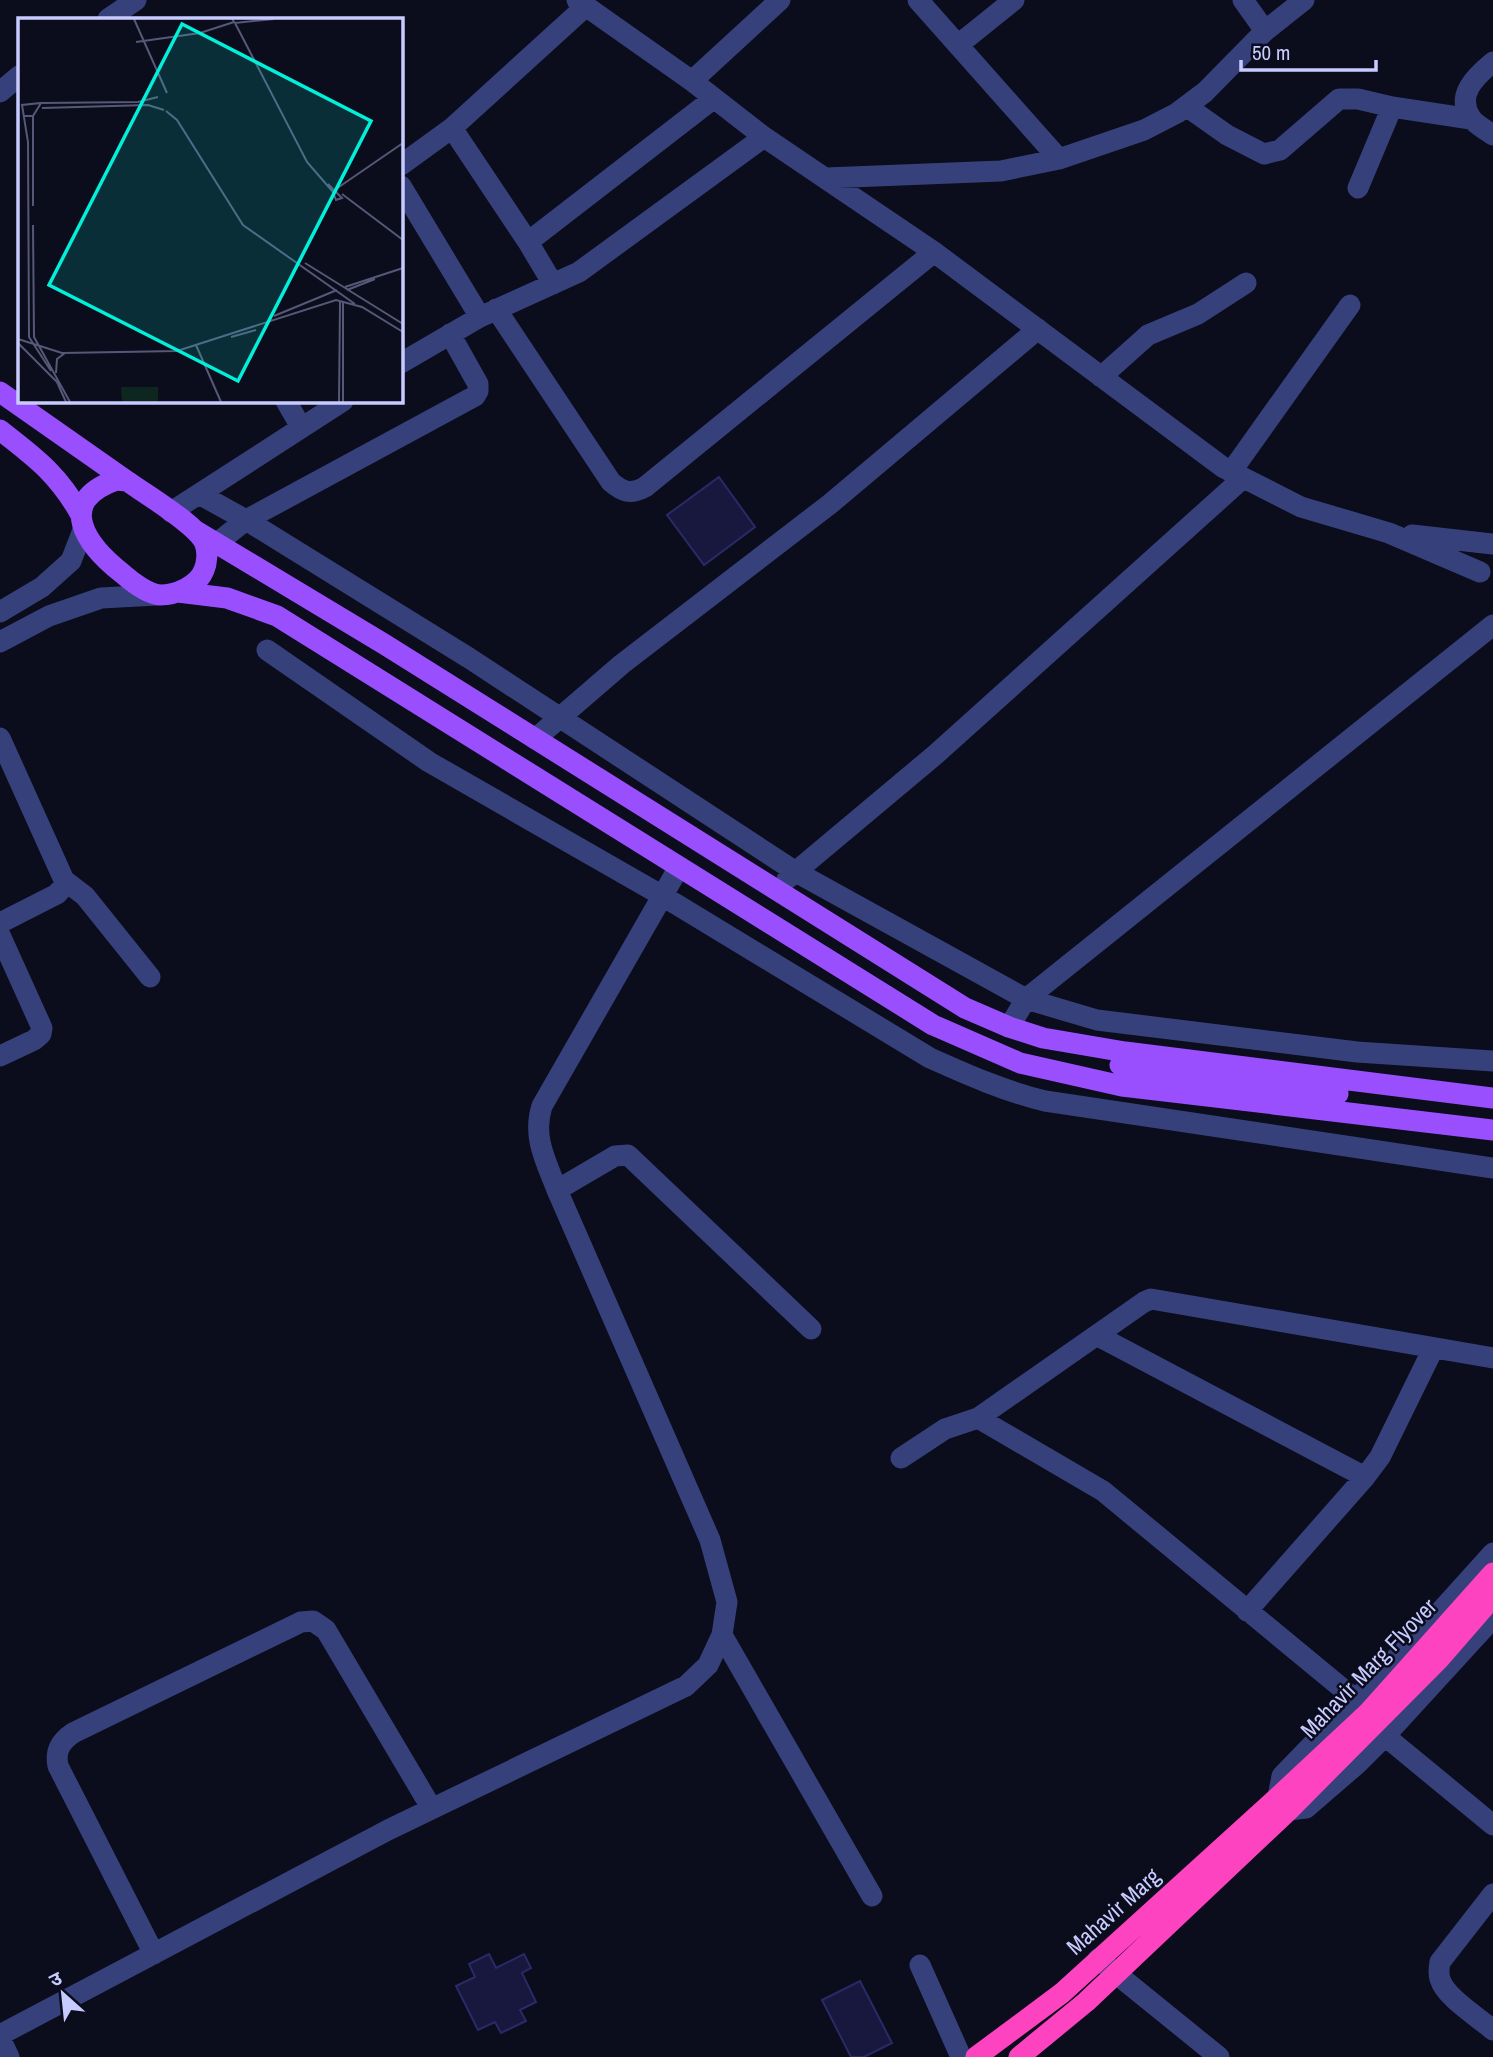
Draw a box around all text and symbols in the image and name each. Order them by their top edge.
inset map [18,18,402,402]
scale bar [1241,28,1376,72]
text: 50 m [1252,38,1290,67]
street label: Mahavir Marg Flyover [1293,1591,1443,1745]
street label: Mahavir Marg [1059,1860,1167,1961]
north arrow [28,1959,98,2029]
text: उ [44,1964,67,1993]

